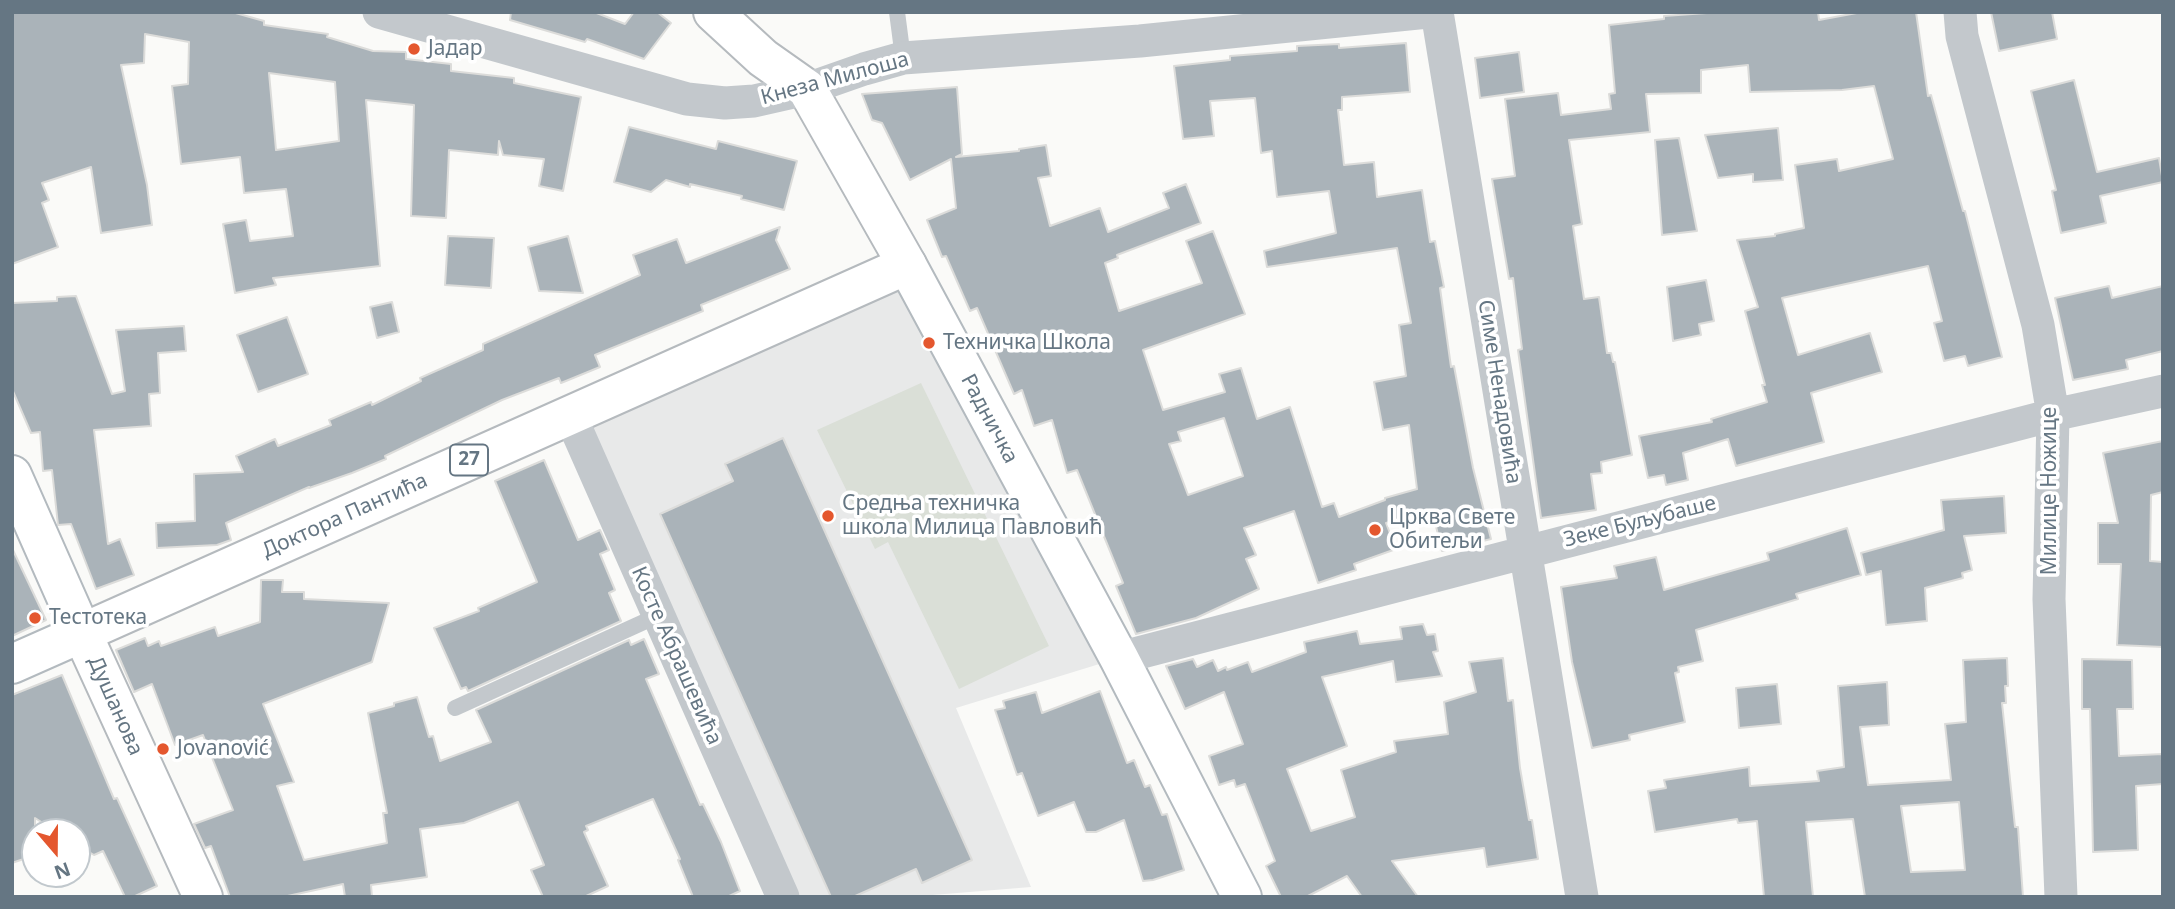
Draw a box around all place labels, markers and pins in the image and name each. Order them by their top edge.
place label: Јадар [428,36,483,62]
marker: Јадар [406,41,422,57]
place label: Техничка Школа [943,330,1111,356]
marker: Техничка Школа [921,335,937,351]
place label: Средња техничка школа Милица Павловић [842,491,1102,541]
place label: Црква Свете Обитељи [1389,505,1515,555]
marker: Средња техничка школа Милица Павловић [820,508,836,524]
marker: Црква Свете Обитељи [1367,522,1383,538]
place label: Тестотека [49,605,147,631]
marker: Тестотека [27,610,43,626]
place label: Jovanović [177,736,269,762]
marker: Jovanović [155,741,171,757]

